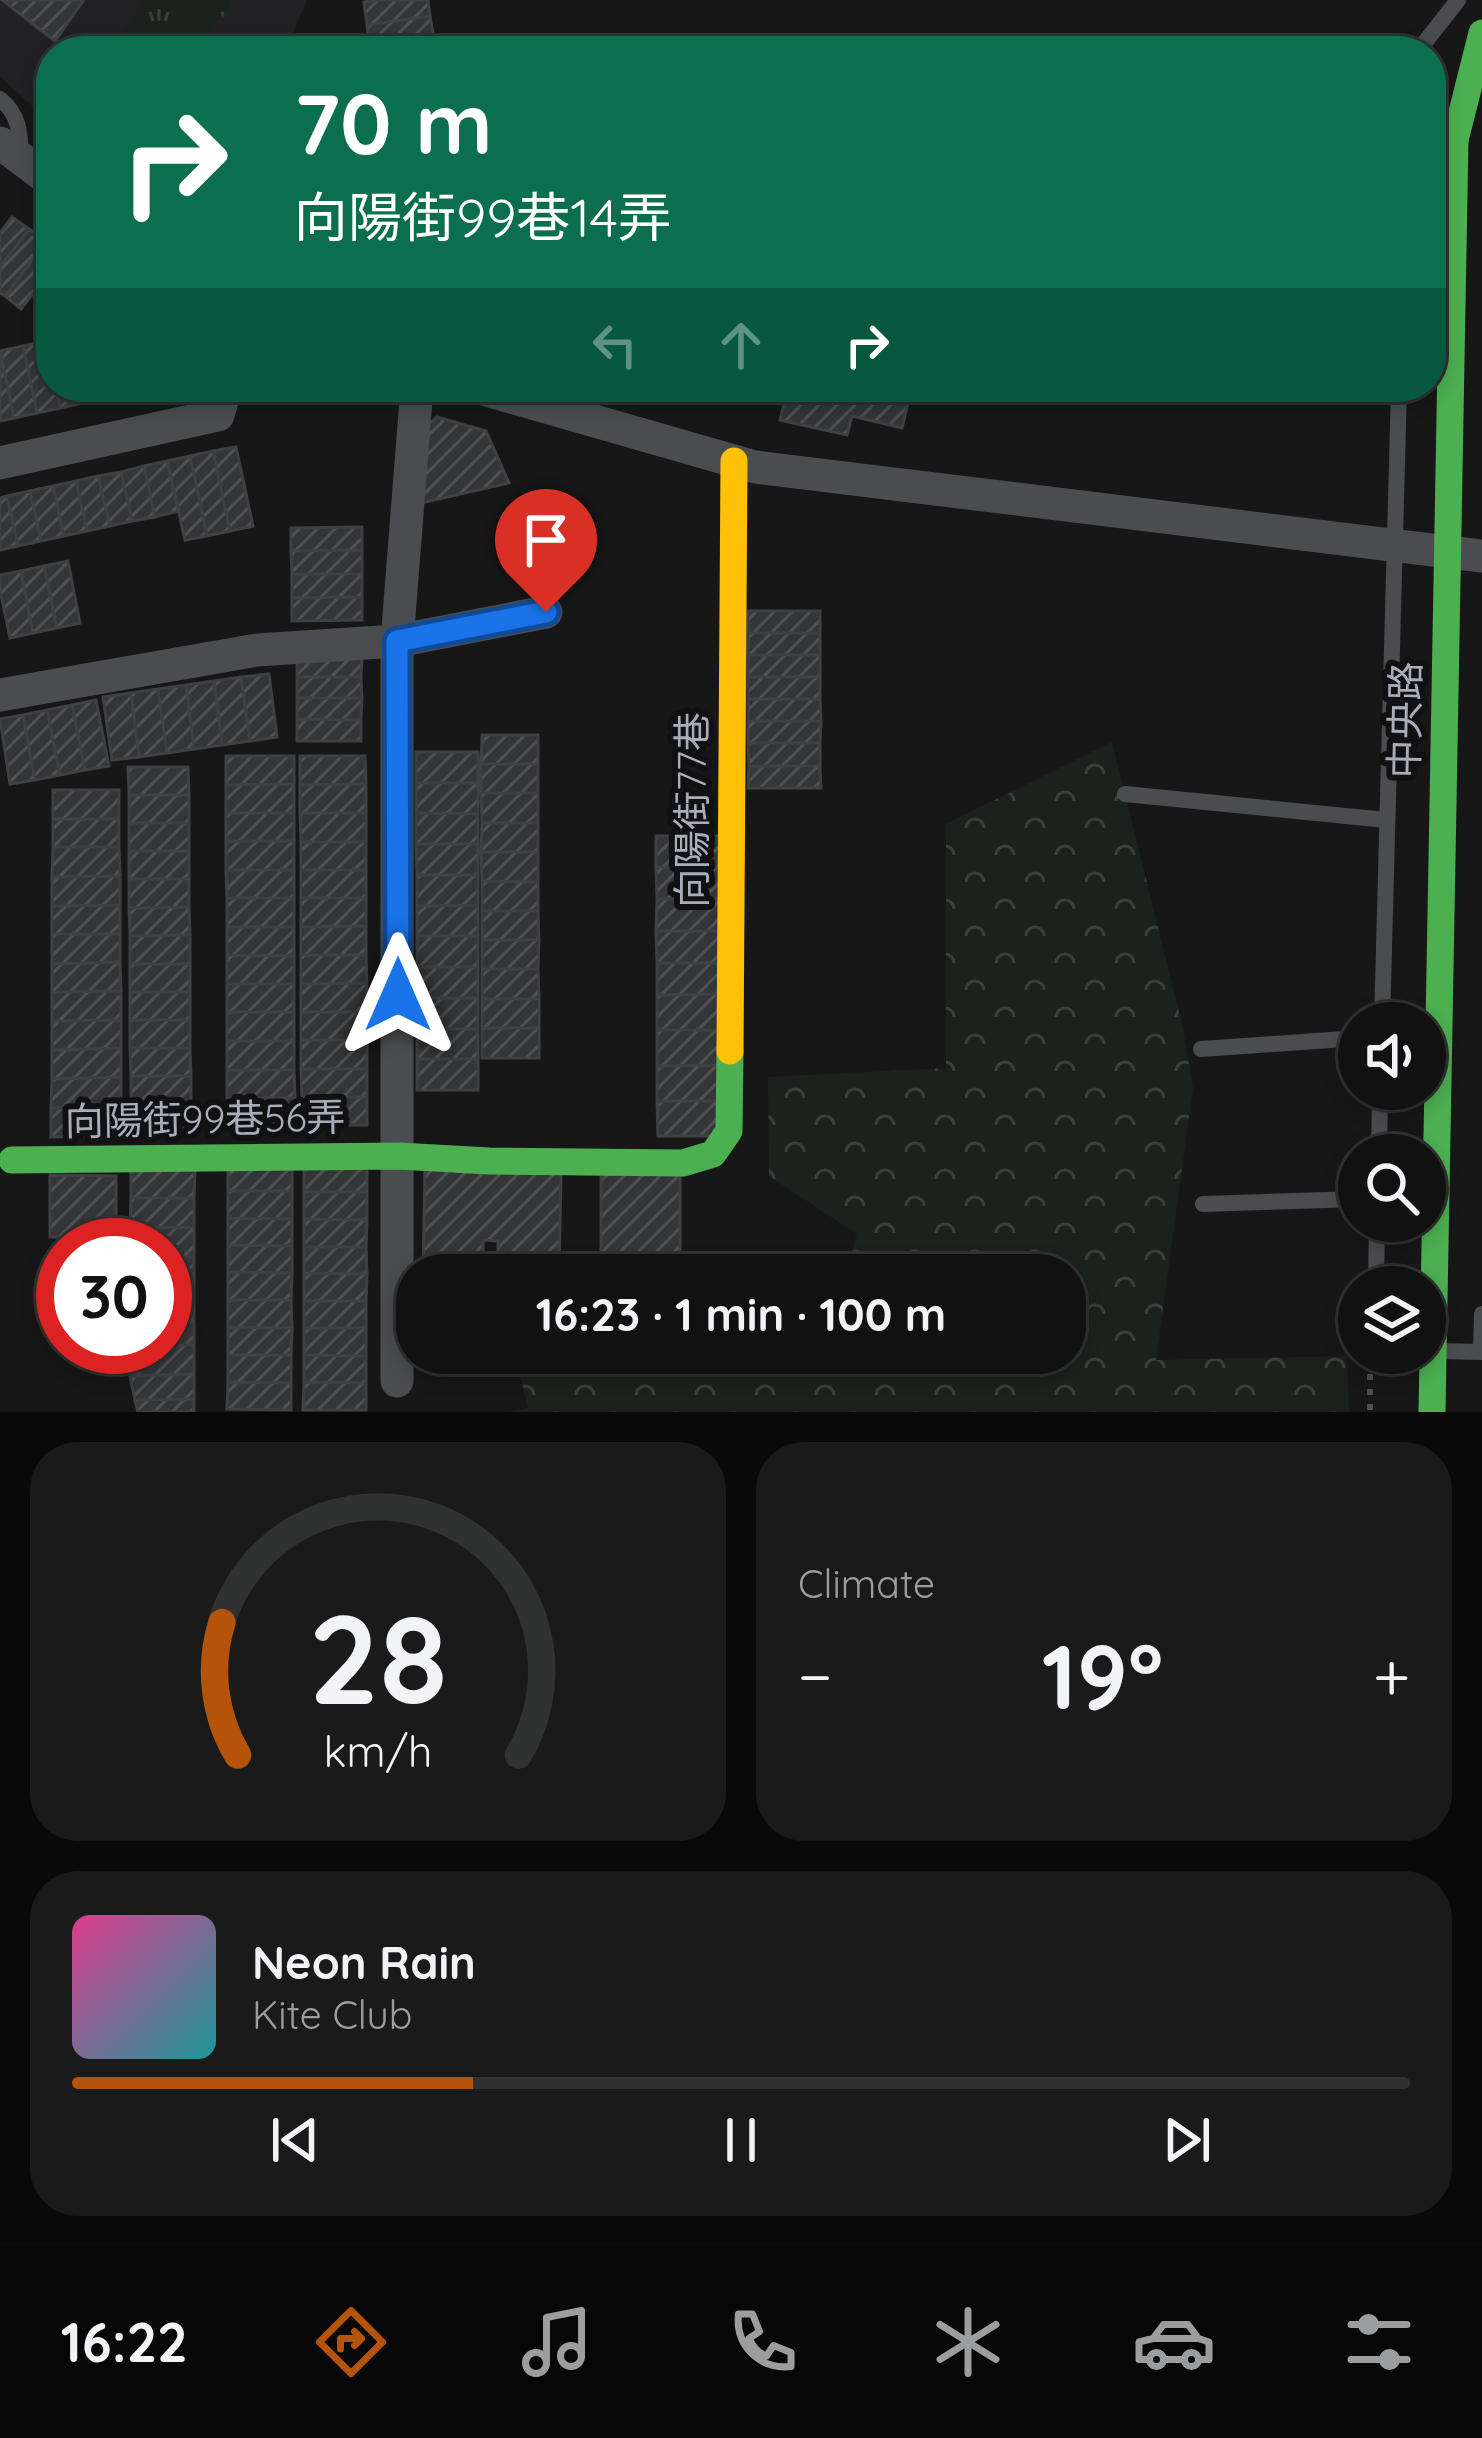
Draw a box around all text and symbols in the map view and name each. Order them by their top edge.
text: 70 m [294,70,493,175]
icon: right [96,84,252,240]
text: 向陽街99巷14弄 [294,183,672,251]
icon: left [582,312,648,378]
icon: ahead [708,312,774,378]
icon: right [834,312,900,378]
pin [495,489,597,612]
icon: arrive [513,507,579,573]
street label: 中央路 [1379,661,1430,779]
street label: 向陽街77巷 [667,712,716,908]
position arrow [335,932,461,1058]
map controls [1338,1002,1446,1374]
button: sound [1338,1002,1446,1110]
street label: 向陽街99巷56弄 [64,1092,346,1145]
button: search [1338,1134,1446,1242]
speed limit sign: 30 [36,1218,192,1374]
button: layers [1338,1266,1446,1374]
text: 16:23 · 1 min · 100 m [536,1286,946,1342]
text: Climate [798,1559,935,1608]
text: 28 [308,1579,448,1735]
text: 19° [1042,1619,1163,1732]
text: − [798,1634,832,1717]
text: + [1373,1634,1410,1717]
text: km/h [324,1723,432,1777]
text: Neon Rain [252,1934,476,1990]
text: Kite Club [252,1990,412,2039]
icon: previous [262,2107,328,2173]
icon: pause [708,2107,774,2173]
icon: next [1154,2107,1220,2173]
icon: directions [309,2300,393,2384]
icon: music [515,2300,599,2384]
icon: phone [721,2300,805,2384]
icon: climate [926,2300,1010,2384]
icon: car [1132,2300,1216,2384]
icon: filters [1337,2300,1421,2384]
text: 16:22 [61,2308,188,2376]

